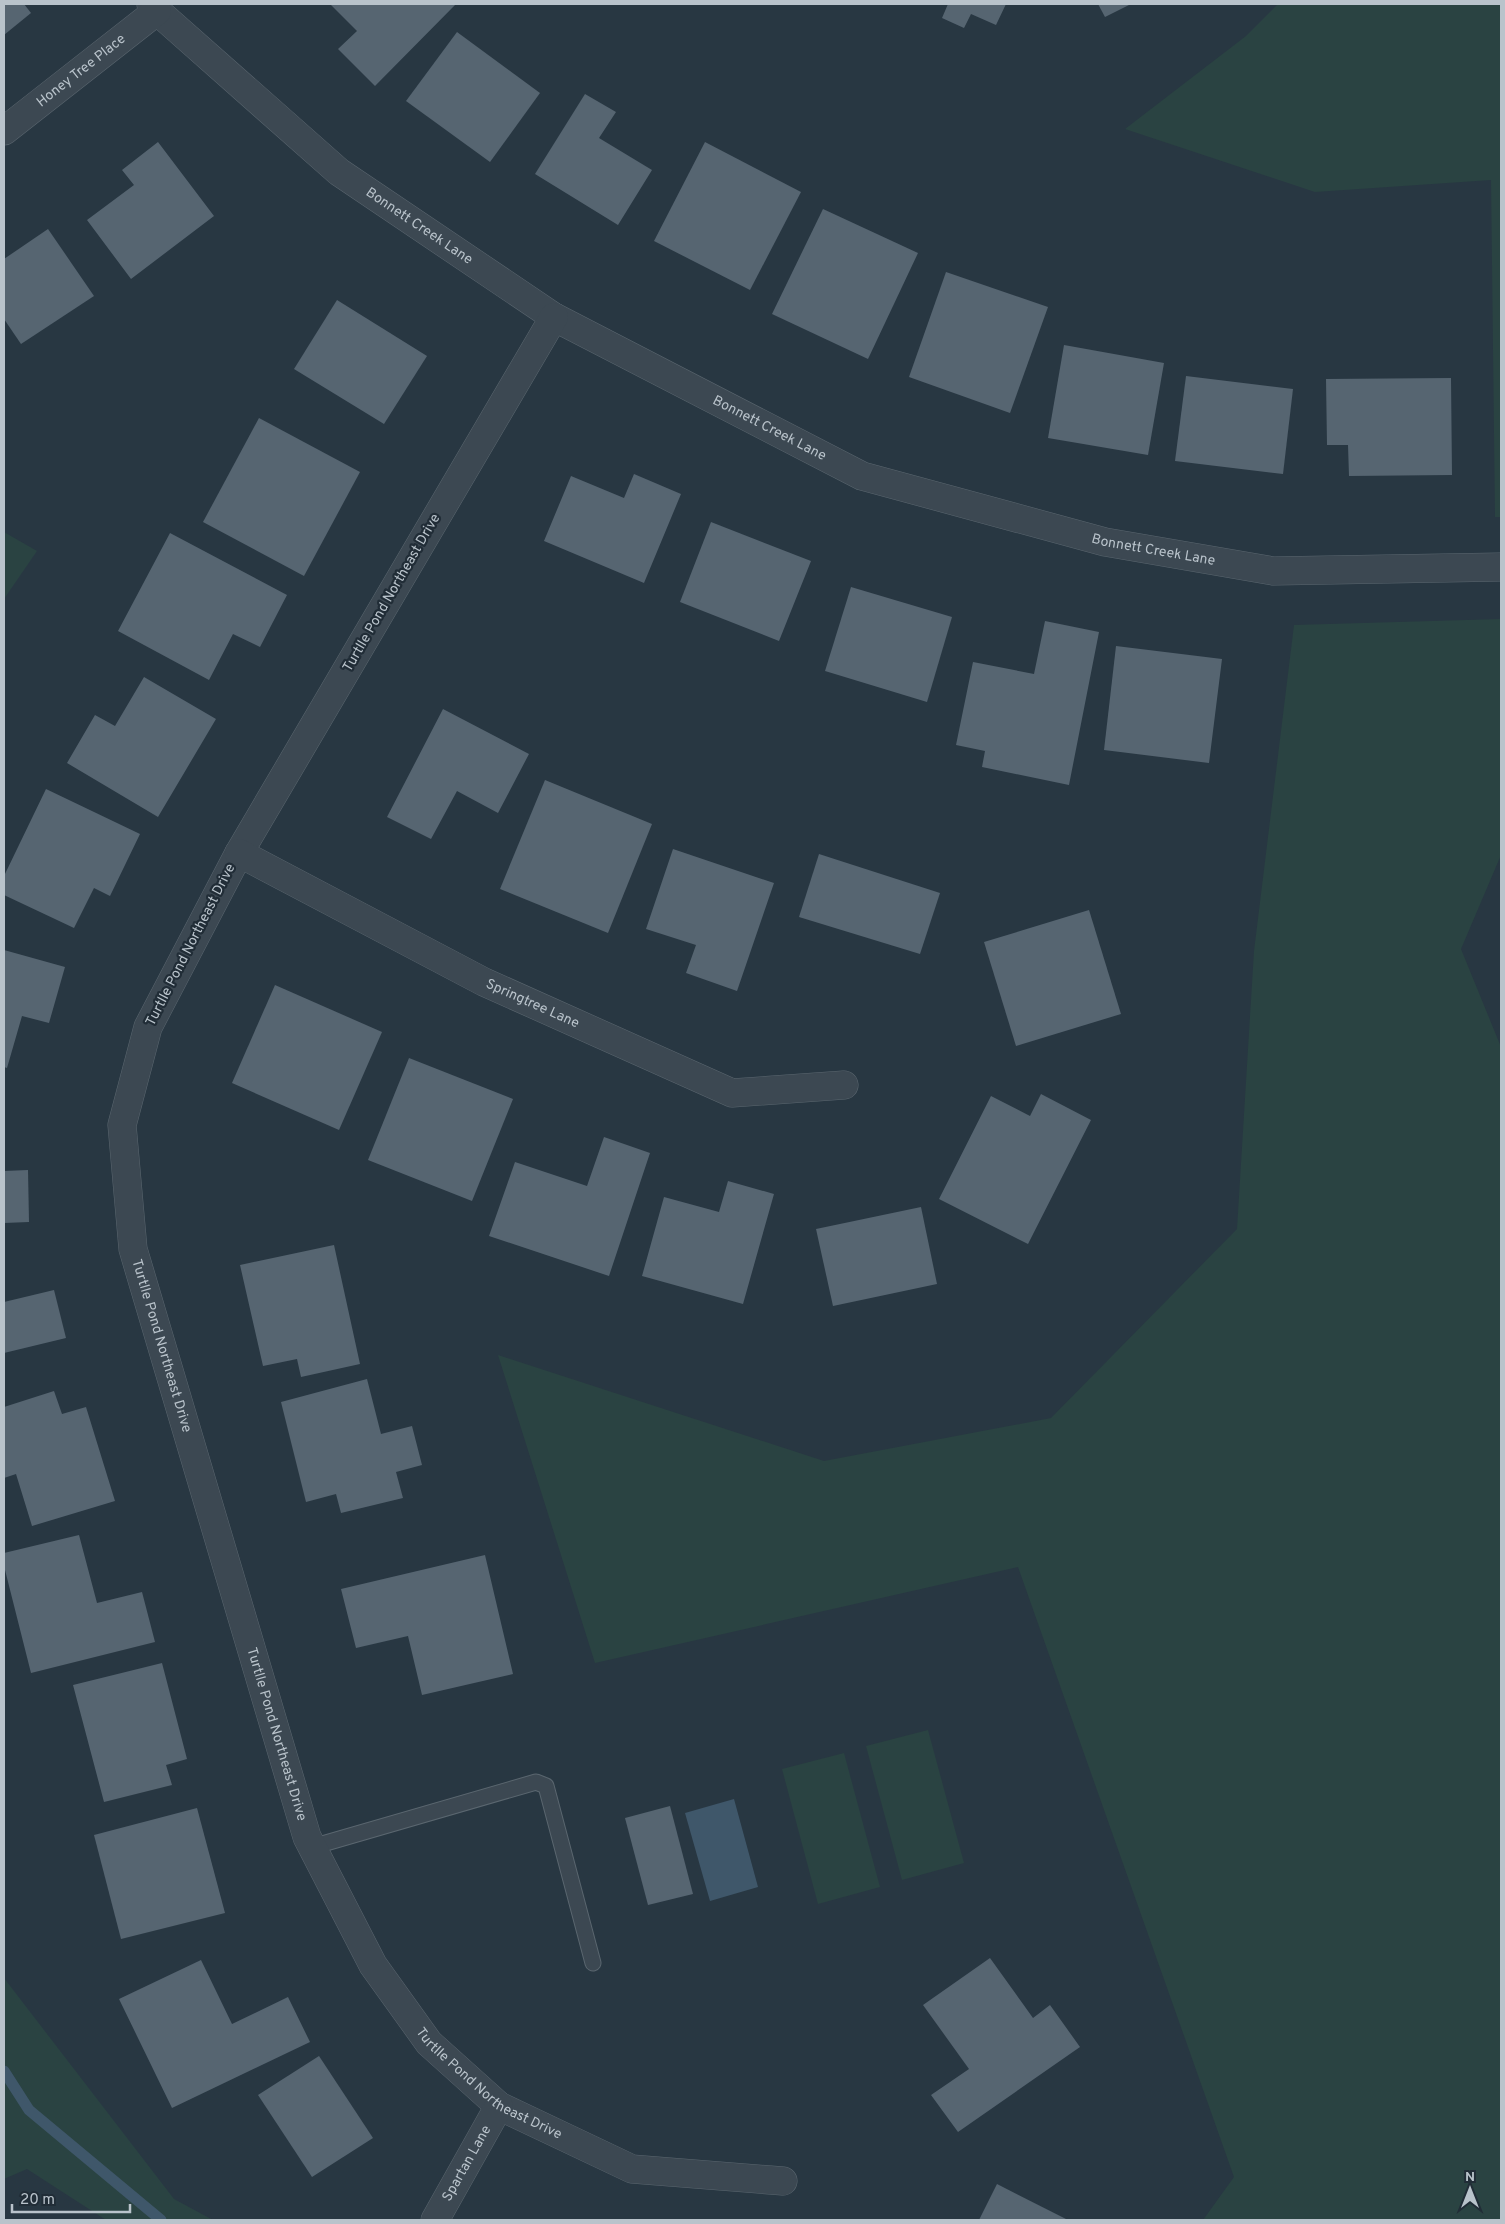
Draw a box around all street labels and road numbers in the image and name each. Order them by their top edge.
street label: Honey Tree Place [33,30,129,111]
street label: Bonnett Creek Lane [362,184,476,268]
street label: Bonnett Creek Lane [710,392,829,465]
street label: Turtlle Pond Northeast Drive [340,511,444,675]
street label: Bonnett Creek Lane [1089,530,1217,569]
street label: Turtlle Pond Northeast Drive [143,861,239,1029]
street label: Springtree Lane [483,975,582,1032]
street label: Turtlle Pond Northeast Drive [128,1257,195,1435]
street label: Turtlle Pond Northeast Drive [243,1646,310,1823]
street label: Turtlle Pond Northeast Drive [412,2024,565,2143]
street label: Spartan Lane [439,2122,495,2204]

